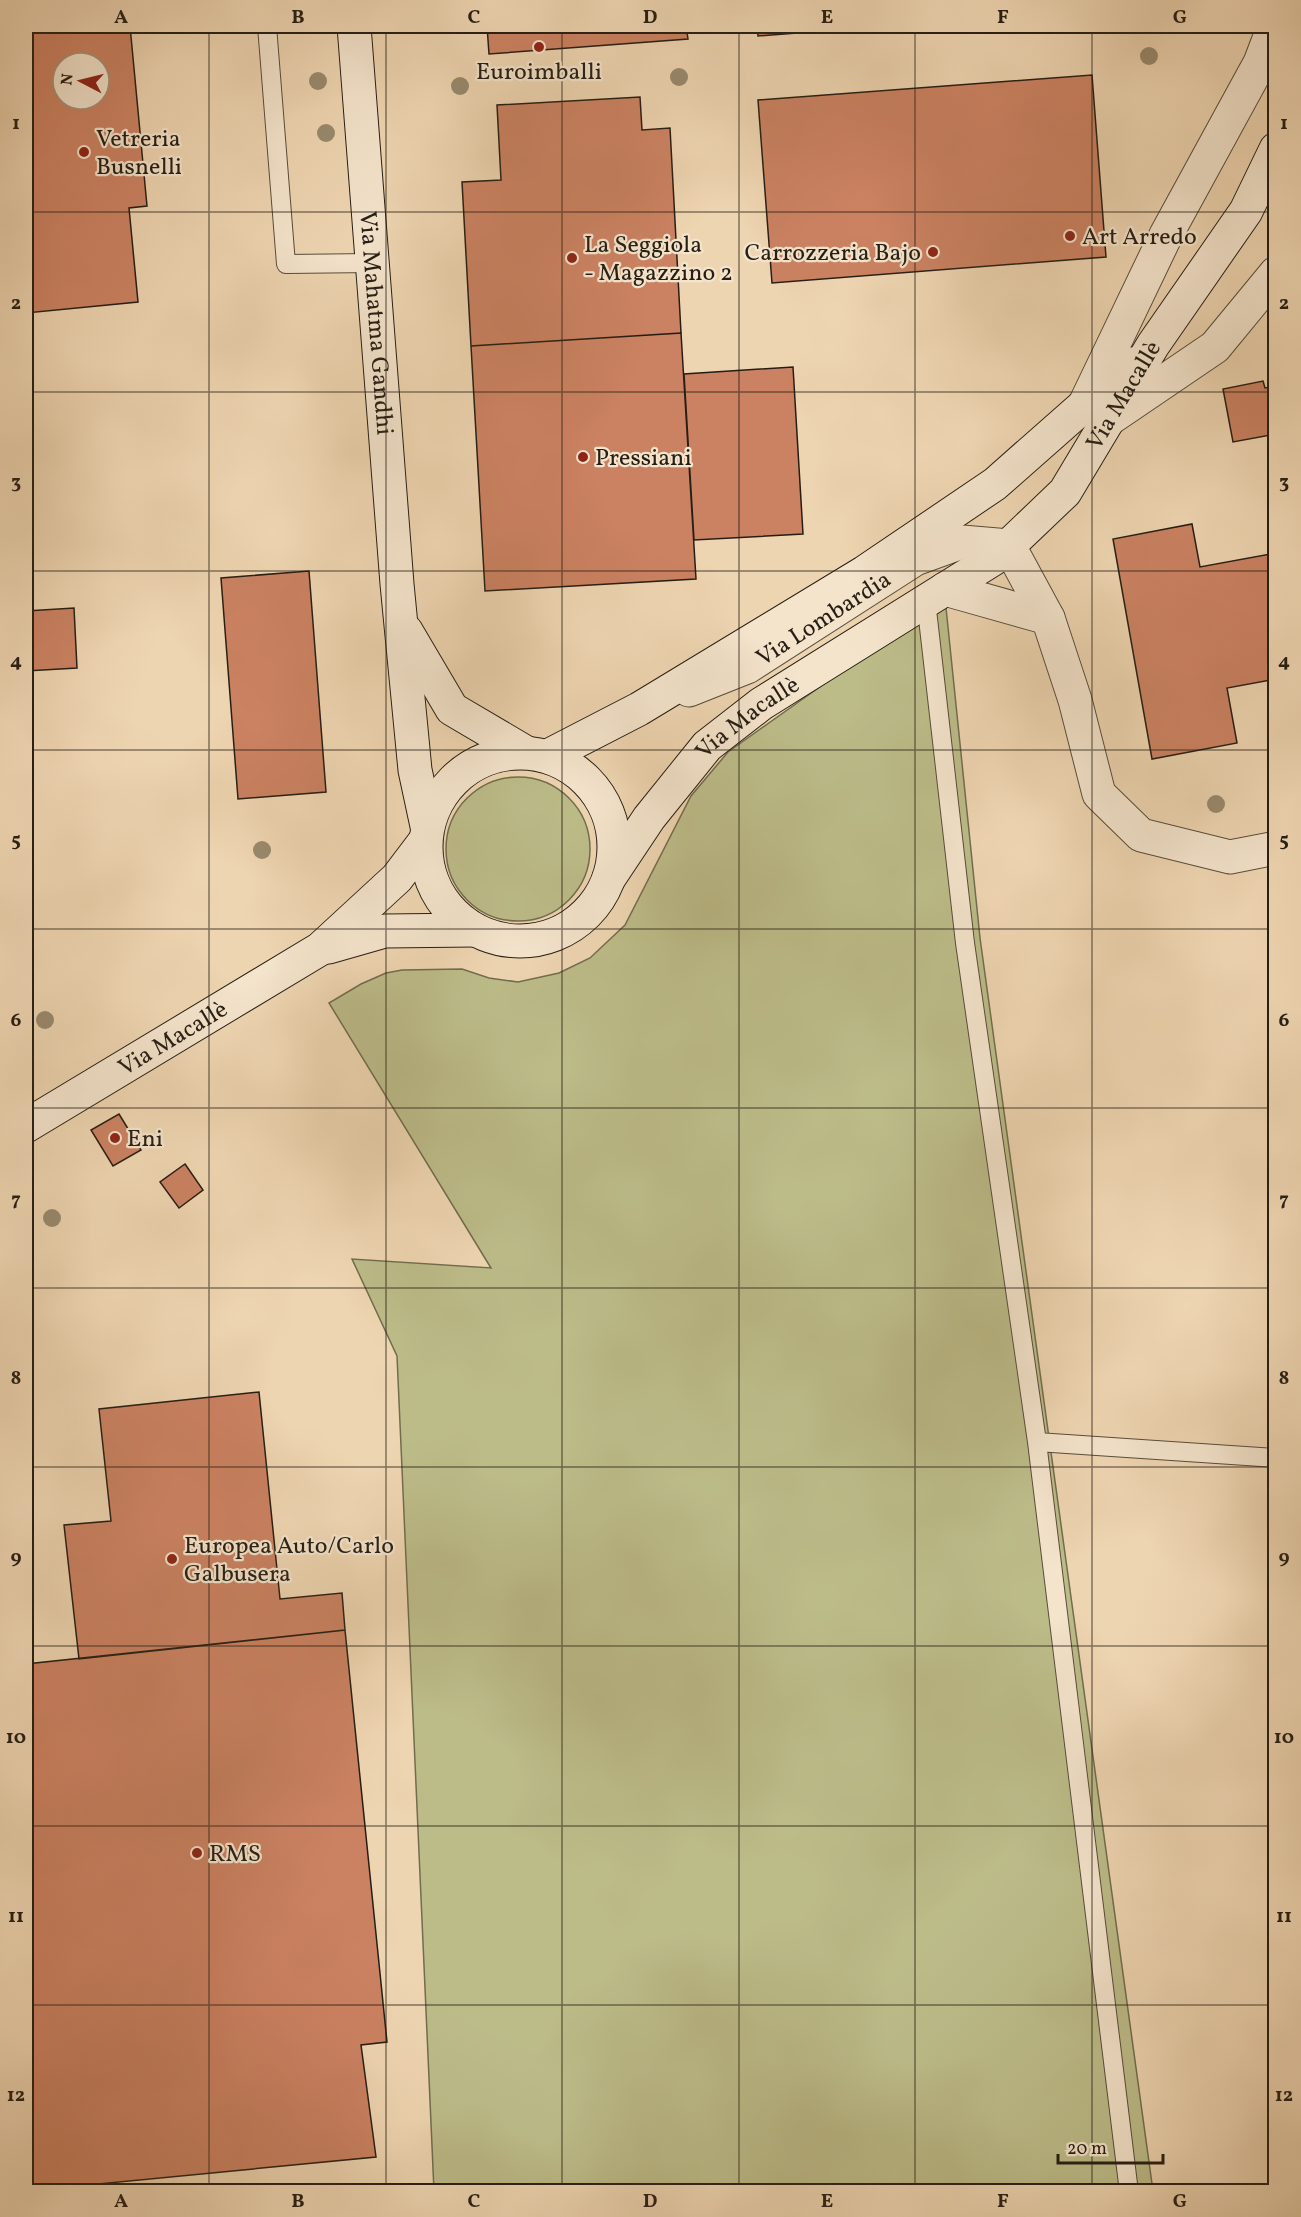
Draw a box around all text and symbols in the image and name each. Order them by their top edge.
text: A [114,4,128,32]
text: B [291,4,305,32]
text: C [468,4,481,32]
text: D [643,4,657,32]
text: E [821,4,833,32]
text: F [997,4,1009,32]
text: G [1173,4,1187,32]
marker: Euroimballi [532,40,546,54]
north arrow [51,51,111,111]
place label: Euroimballi [476,56,602,90]
text: N [56,72,80,87]
text: 1 [12,110,20,138]
text: 1 [1280,110,1288,138]
place label: Vetreria Busnelli [96,123,182,185]
marker: Vetreria Busnelli [77,145,91,159]
street label: Via Mahatma Gandhi [349,210,400,437]
place label: Art Arredo [1082,221,1197,255]
place label: La Seggiola - Magazzino 2 [584,229,733,291]
marker: Art Arredo [1063,229,1077,243]
place label: Carrozzeria Bajo [745,237,921,271]
marker: Carrozzeria Bajo [926,245,940,259]
marker: La Seggiola - Magazzino 2 [565,251,579,265]
text: 2 [11,290,21,318]
text: 2 [1279,290,1289,318]
street label: Via Macallè [1079,335,1171,457]
place label: Pressiani [595,442,692,476]
marker: Pressiani [576,450,590,464]
text: 3 [11,469,21,497]
text: 3 [1279,469,1289,497]
street label: Via Lombardia [750,564,899,676]
text: 4 [10,648,22,676]
text: 4 [1278,648,1290,676]
street label: Via Macallè [688,669,807,767]
text: 5 [11,827,21,855]
text: 5 [1279,827,1289,855]
street label: Via Macallè [112,993,235,1086]
text: 6 [11,1007,22,1035]
text: 6 [1279,1007,1290,1035]
place label: Eni [127,1123,163,1157]
marker: Eni [108,1131,122,1145]
text: 7 [11,1186,21,1214]
text: 7 [1279,1186,1289,1214]
text: 8 [11,1365,21,1393]
text: 8 [1279,1365,1289,1393]
place label: Europea Auto/Carlo Galbusera [184,1530,394,1592]
text: 9 [10,1544,22,1572]
text: 9 [1278,1544,1290,1572]
marker: Europea Auto/Carlo Galbusera [165,1552,179,1566]
text: 10 [6,1724,26,1752]
text: 10 [1274,1724,1294,1752]
place label: RMS [209,1838,261,1872]
marker: RMS [190,1846,204,1860]
text: 11 [8,1903,24,1931]
text: 11 [1276,1903,1292,1931]
text: 12 [7,2082,25,2110]
text: 12 [1275,2082,1293,2110]
scale bar [1058,2127,1163,2165]
text: 20 m [1067,2137,1107,2162]
text: A [114,2188,128,2216]
text: B [291,2188,305,2216]
text: C [468,2188,481,2216]
text: D [643,2188,657,2216]
text: E [821,2188,833,2216]
text: F [997,2188,1009,2216]
text: G [1173,2188,1187,2216]

